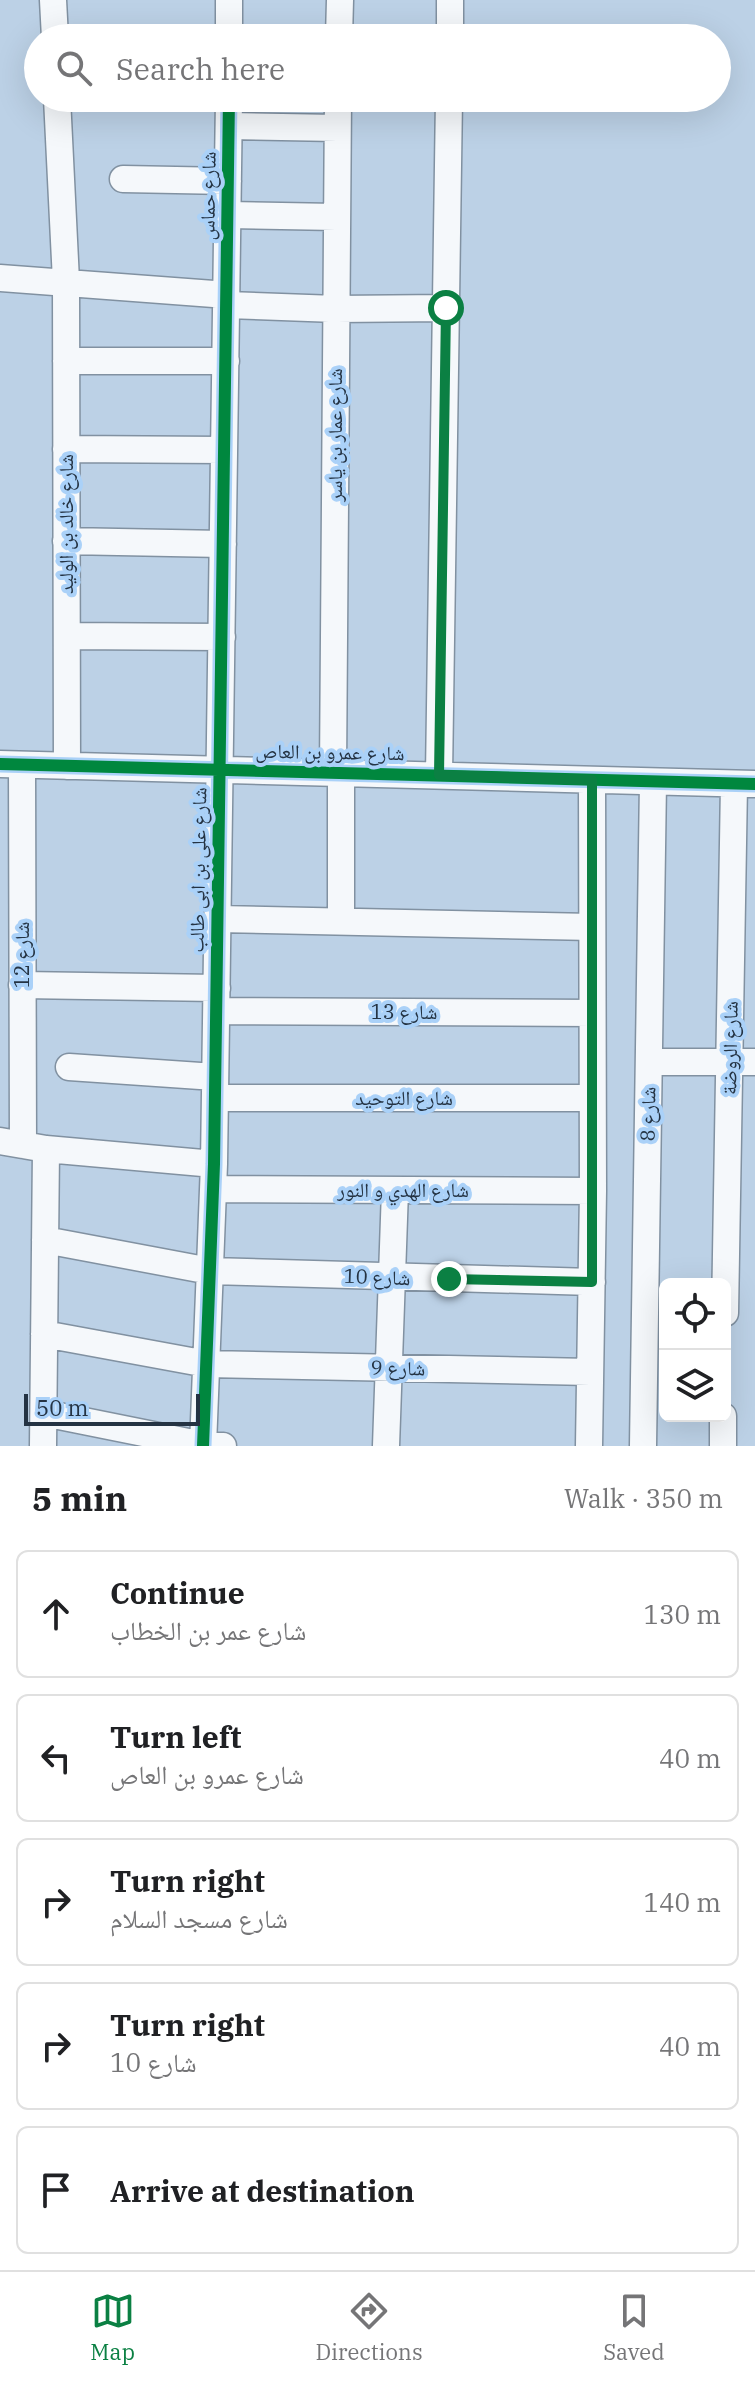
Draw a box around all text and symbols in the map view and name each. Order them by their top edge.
search box [24,24,731,112]
icon: search [52,46,96,90]
text: Search here [116,49,285,88]
street label: شارع حماس [193,151,222,241]
route start [428,290,464,326]
street label: شارع عمار بن ياسر [321,368,348,503]
street label: شارع خالد بن الوليد [52,454,79,594]
street label: شارع عمرو بن العاص [255,737,405,766]
street label: شارع على بن ابى طالب [183,787,212,953]
street label: شارع 12 [8,922,35,988]
street label: شارع 13 [371,998,437,1025]
street label: شارع الروضة [715,1001,744,1095]
street label: شارع التوحيد [355,1084,453,1111]
street label: شارع 8 [634,1086,661,1142]
street label: شارع الهدي و النور [336,1176,469,1206]
route end [431,1261,467,1297]
street label: شارع 10 [343,1262,411,1291]
map controls [659,1278,731,1422]
button: locate [659,1278,731,1350]
button: layers [659,1350,731,1422]
street label: شارع 9 [370,1354,426,1381]
scale bar [24,1390,200,1426]
text: 50 m [36,1393,88,1422]
text: 5 min [32,1476,127,1520]
text: Walk · 350 m [564,1481,723,1515]
text: Continue [110,1573,245,1612]
icon: ahead [34,1592,78,1636]
text: 130 m [643,1597,721,1631]
text: شارع عمر بن الخطاب [110,1613,306,1647]
text: Turn left [110,1717,242,1756]
icon: left [34,1736,78,1780]
text: 40 m [659,1741,721,1775]
text: شارع عمرو بن العاص [110,1757,304,1791]
text: Turn right [110,1861,265,1900]
icon: right [34,1880,78,1924]
text: 140 m [643,1885,721,1919]
text: شارع مسجد السلام [110,1901,288,1935]
text: Turn right [110,2005,265,2044]
icon: right [34,2024,78,2068]
text: 40 m [659,2029,721,2063]
text: شارع 10 [110,2045,197,2079]
icon: arrive [34,2168,78,2212]
text: Arrive at destination [110,2171,415,2210]
tab: Map [90,2289,135,2366]
tab: Directions [315,2289,423,2366]
tab: Saved [603,2289,665,2366]

